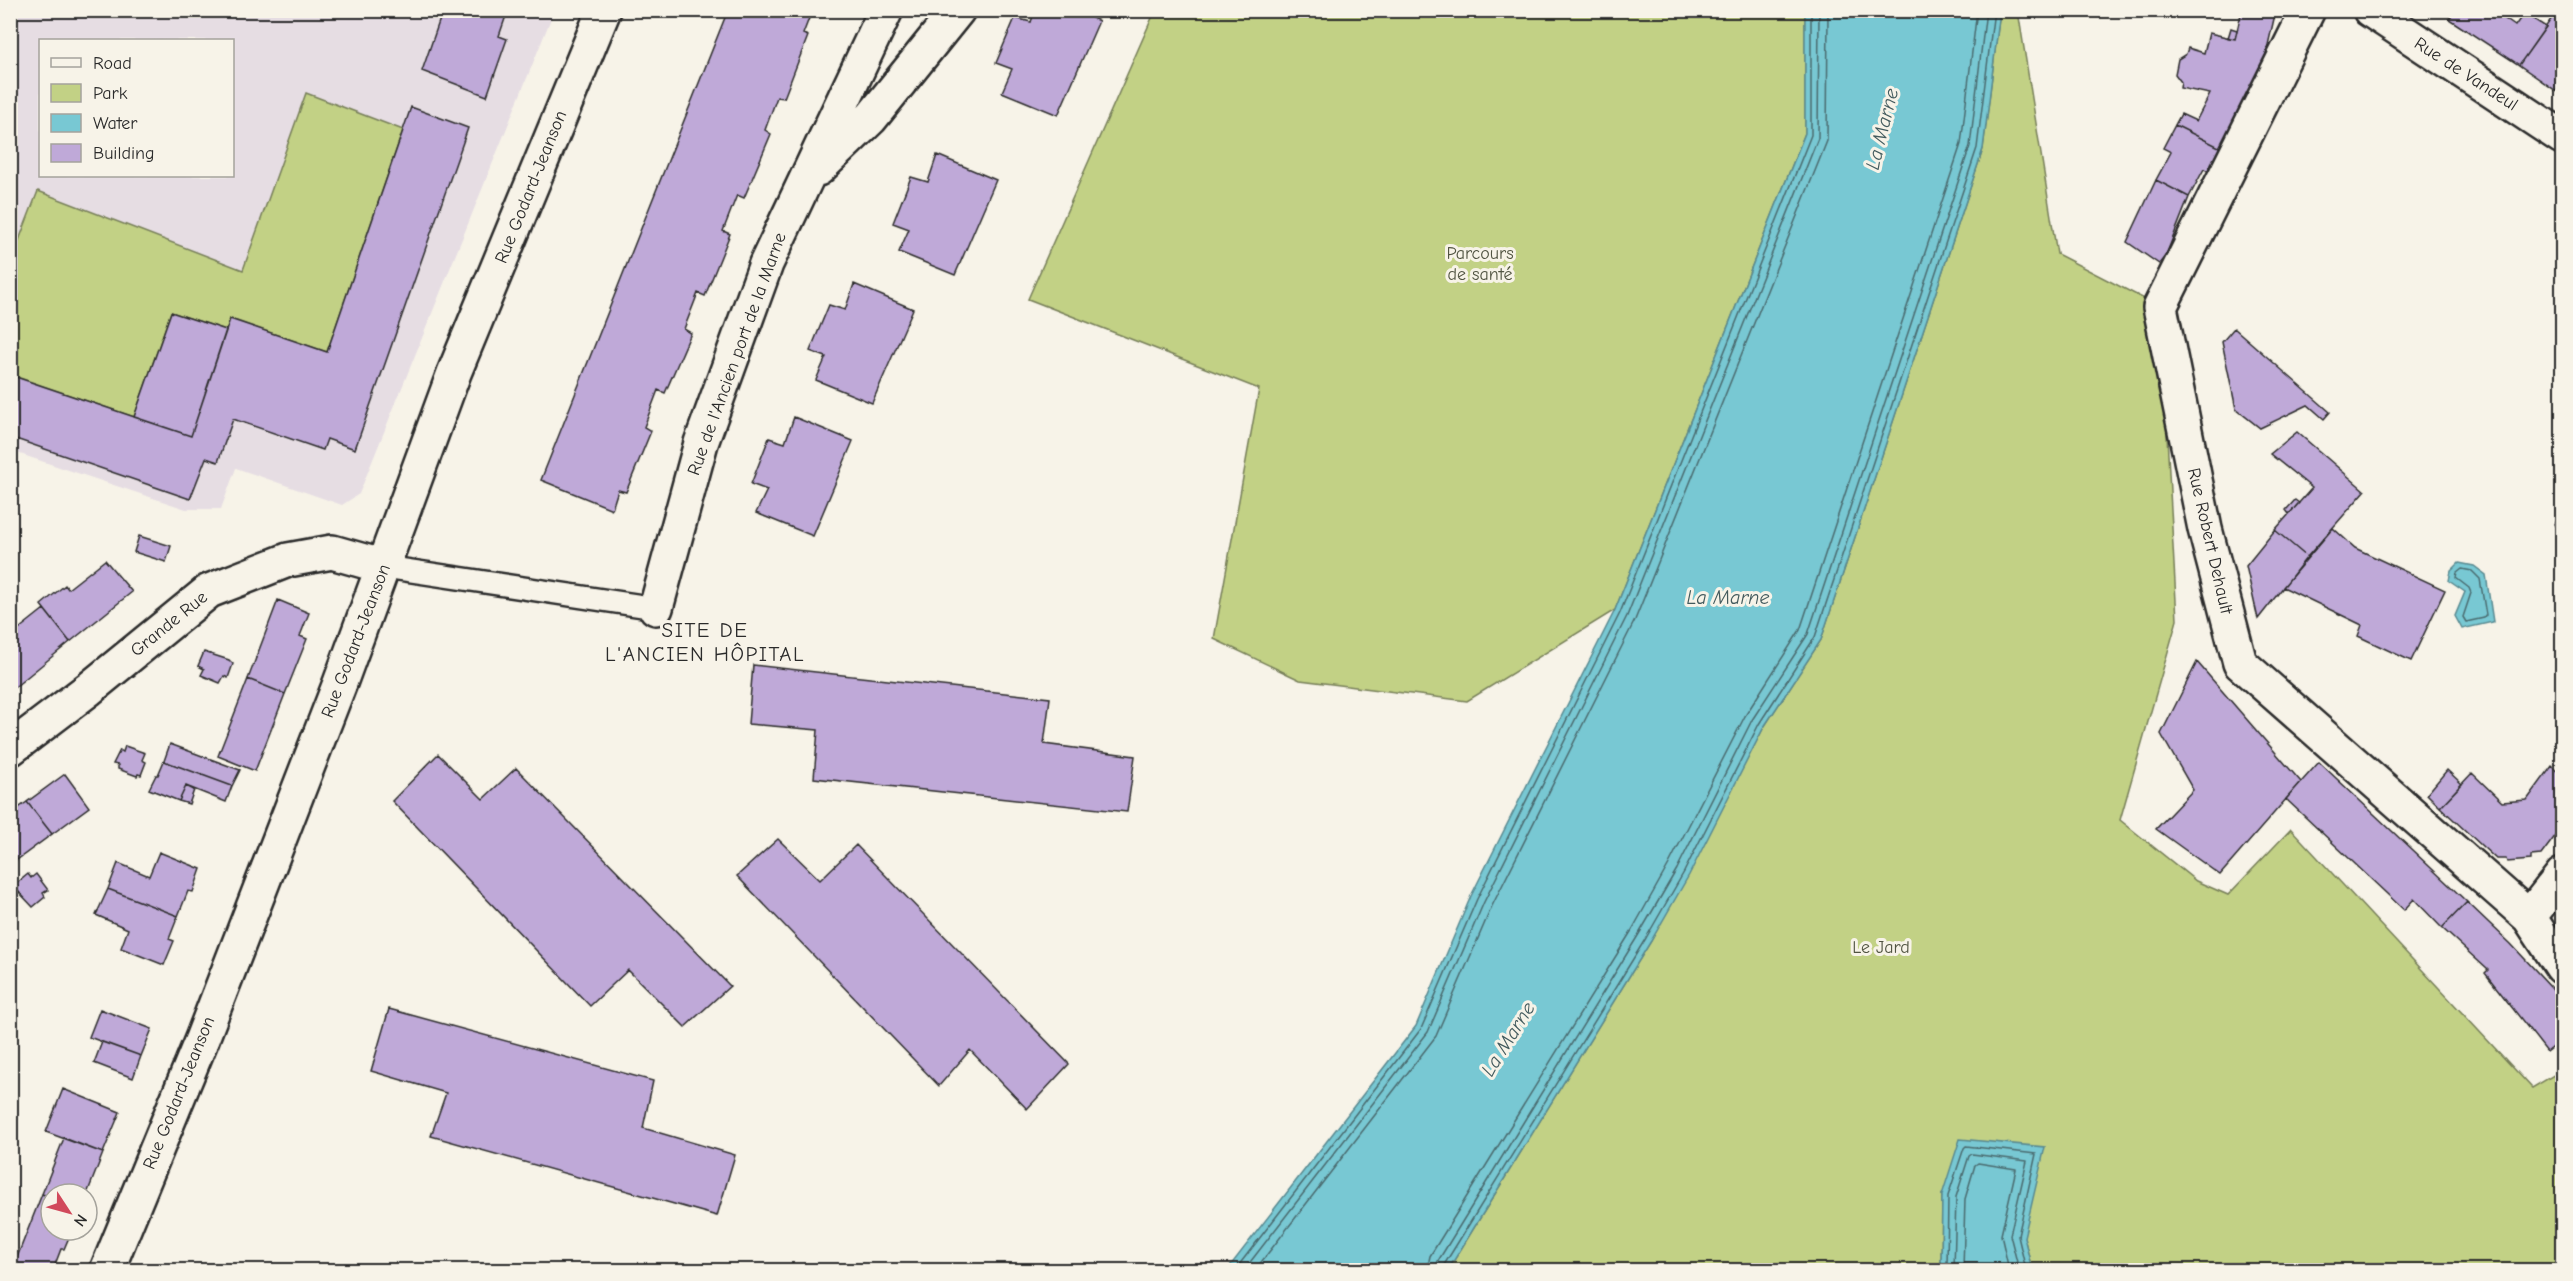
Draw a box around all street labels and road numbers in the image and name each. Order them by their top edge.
street label: Rue de Vandeul [2410,33,2522,115]
street label: Rue Godard-Jeanson [491,108,571,266]
street label: Rue de l'Ancien port de la Marne [683,230,791,478]
street label: Rue Robert Dehault [2183,466,2237,617]
street label: Rue Godard-Jeanson [317,561,395,721]
street label: Grande Rue [126,587,212,661]
street label: Rue Godard-Jeanson [139,1014,219,1172]

